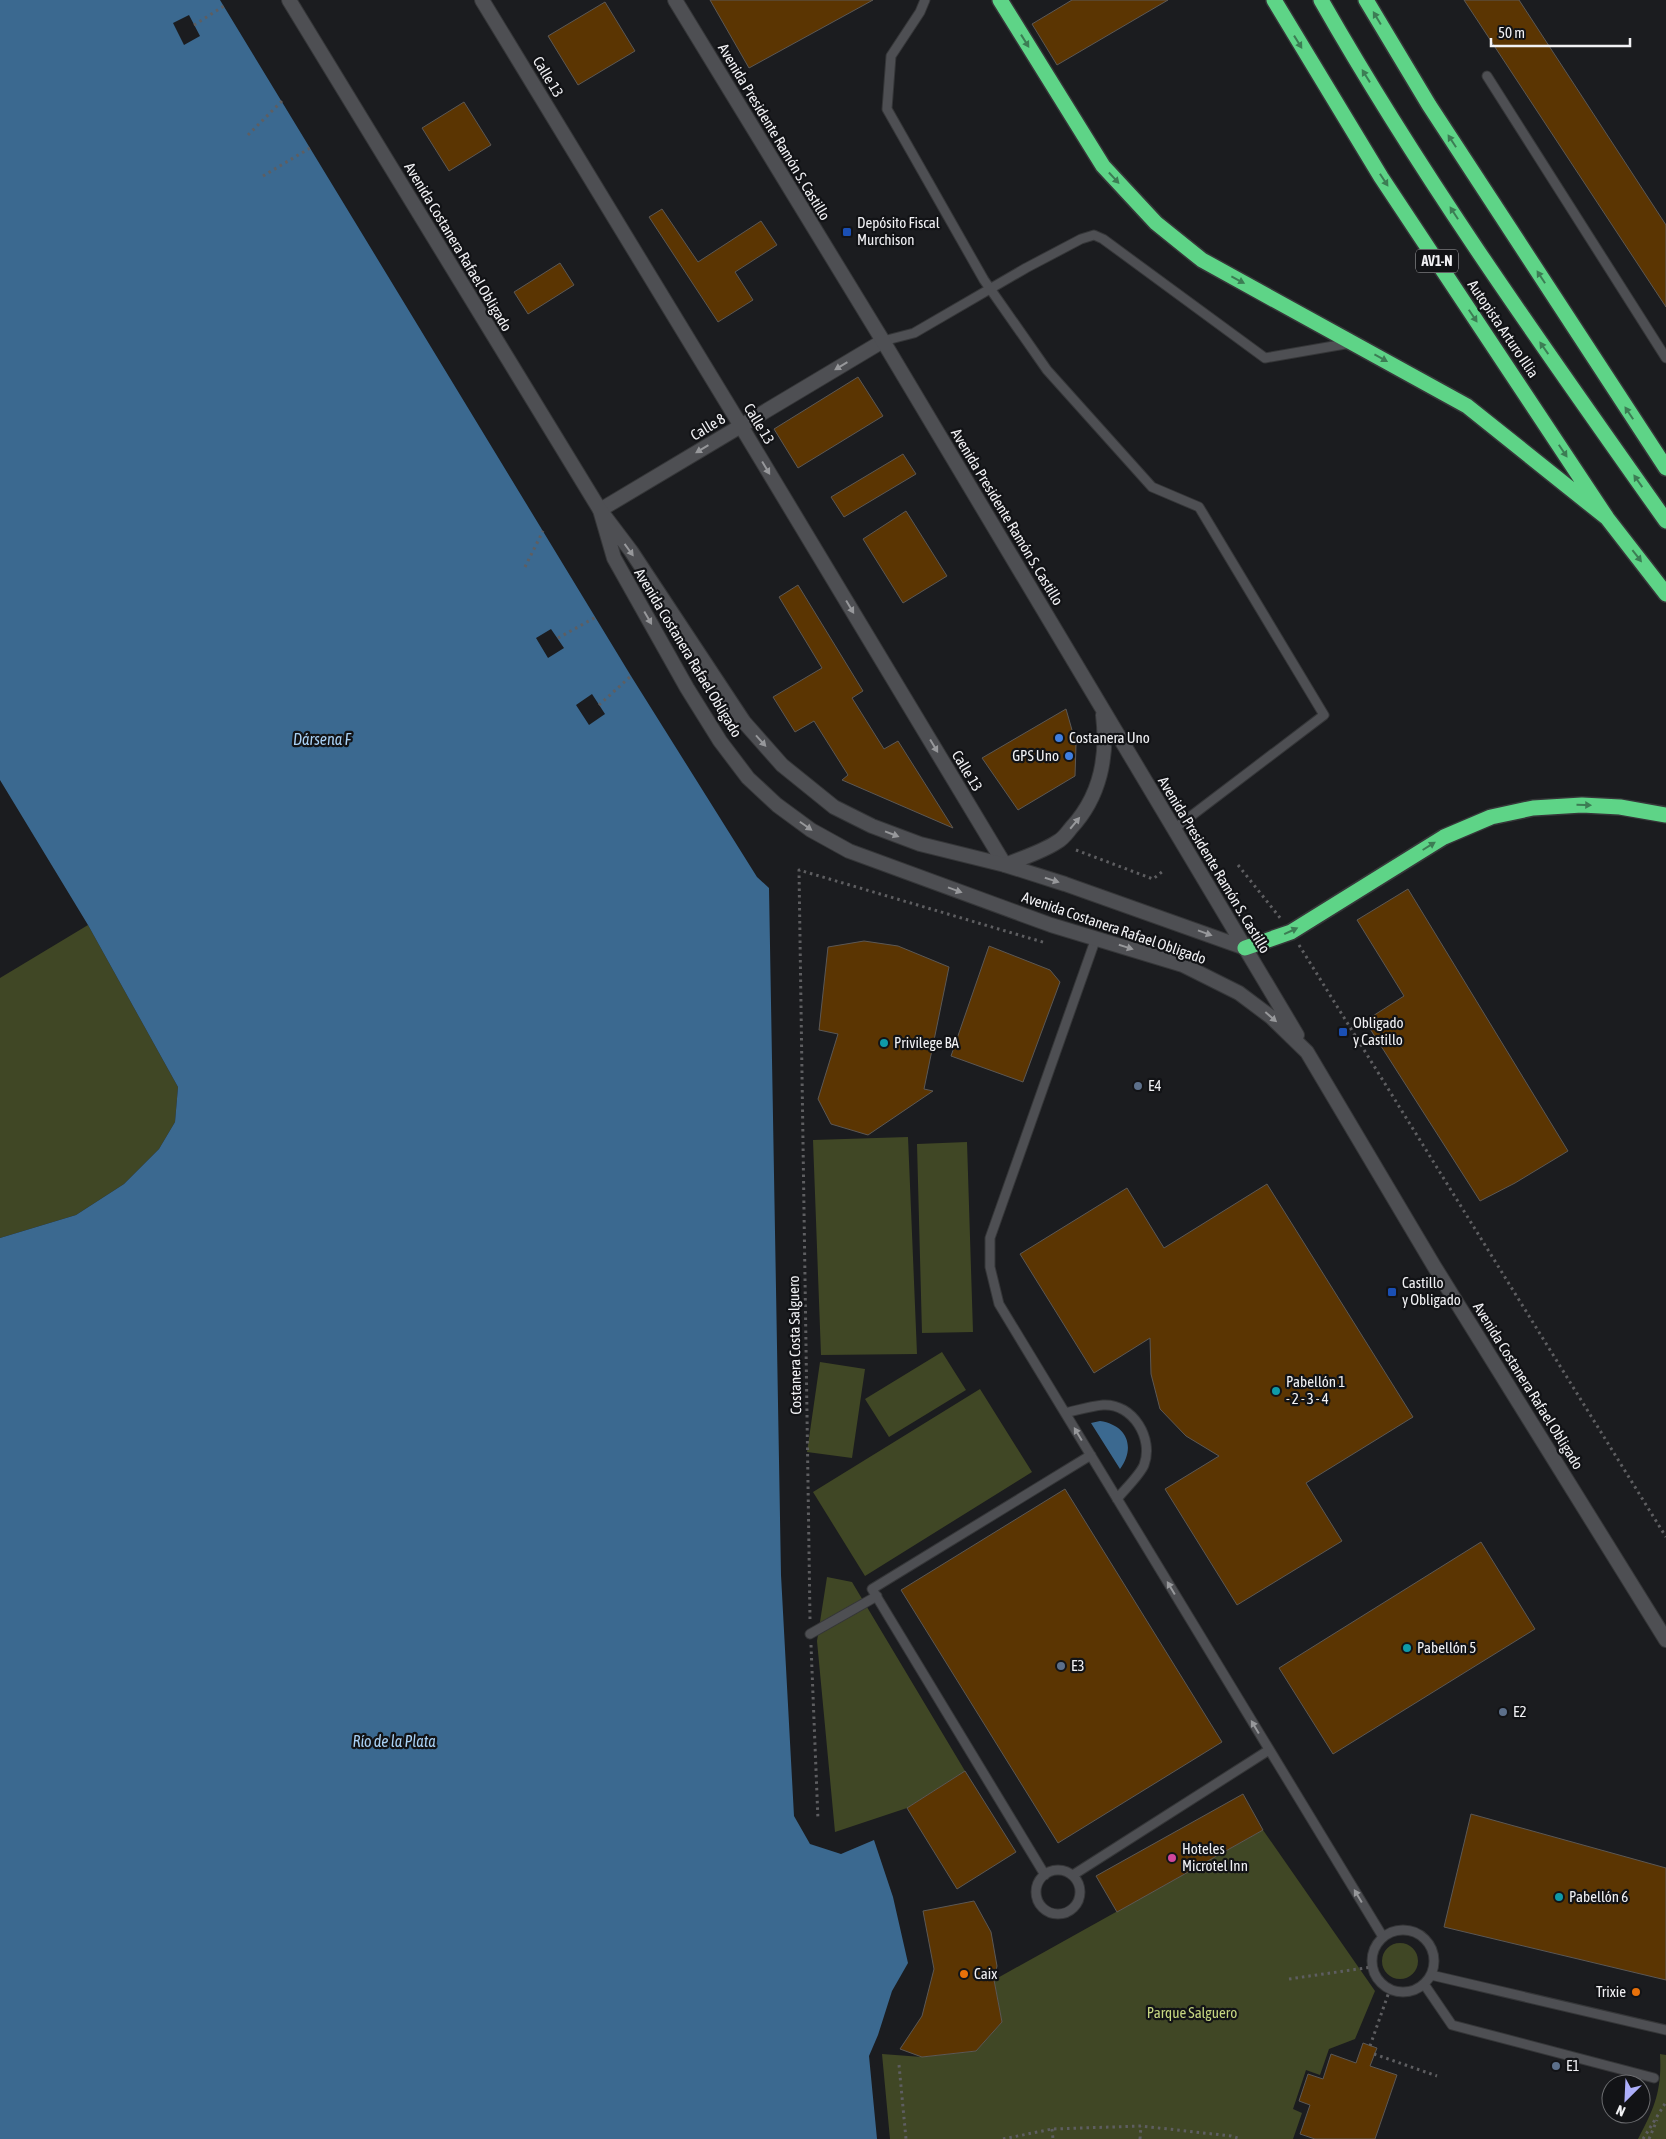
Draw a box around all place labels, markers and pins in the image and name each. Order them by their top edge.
place label: Depósito Fiscal Murchison [857,214,940,248]
marker: Depósito Fiscal Murchison [841,226,853,238]
place label: Costanera Uno [1069,729,1150,746]
marker: Costanera Uno [1053,732,1065,744]
place label: GPS Uno [1012,747,1059,764]
marker: GPS Uno [1063,750,1075,762]
place label: Obligado y Castillo [1353,1014,1404,1048]
marker: Obligado y Castillo [1337,1026,1349,1038]
place label: Privilege BA [894,1034,960,1051]
marker: Privilege BA [878,1037,890,1049]
place label: E4 [1148,1077,1161,1094]
marker: E4 [1132,1080,1144,1092]
place label: Castillo y Obligado [1402,1274,1461,1308]
marker: Castillo y Obligado [1386,1286,1398,1298]
place label: Pabellón 1 - 2 - 3 - 4 [1286,1373,1345,1407]
marker: Pabellón 1 - 2 - 3 - 4 [1270,1385,1282,1397]
place label: Pabellón 5 [1417,1639,1476,1656]
marker: Pabellón 5 [1401,1642,1413,1654]
place label: E3 [1071,1657,1084,1674]
marker: E3 [1055,1660,1067,1672]
place label: E2 [1513,1703,1526,1720]
marker: E2 [1497,1706,1509,1718]
place label: Hoteles Microtel Inn [1182,1840,1248,1874]
marker: Hoteles Microtel Inn [1166,1852,1178,1864]
place label: Pabellón 6 [1569,1888,1628,1905]
marker: Pabellón 6 [1553,1891,1565,1903]
place label: Caix [974,1965,997,1982]
marker: Caix [958,1968,970,1980]
place label: Trixie [1596,1983,1626,2000]
marker: Trixie [1630,1986,1642,1998]
place label: E1 [1566,2057,1579,2074]
marker: E1 [1550,2060,1562,2072]

